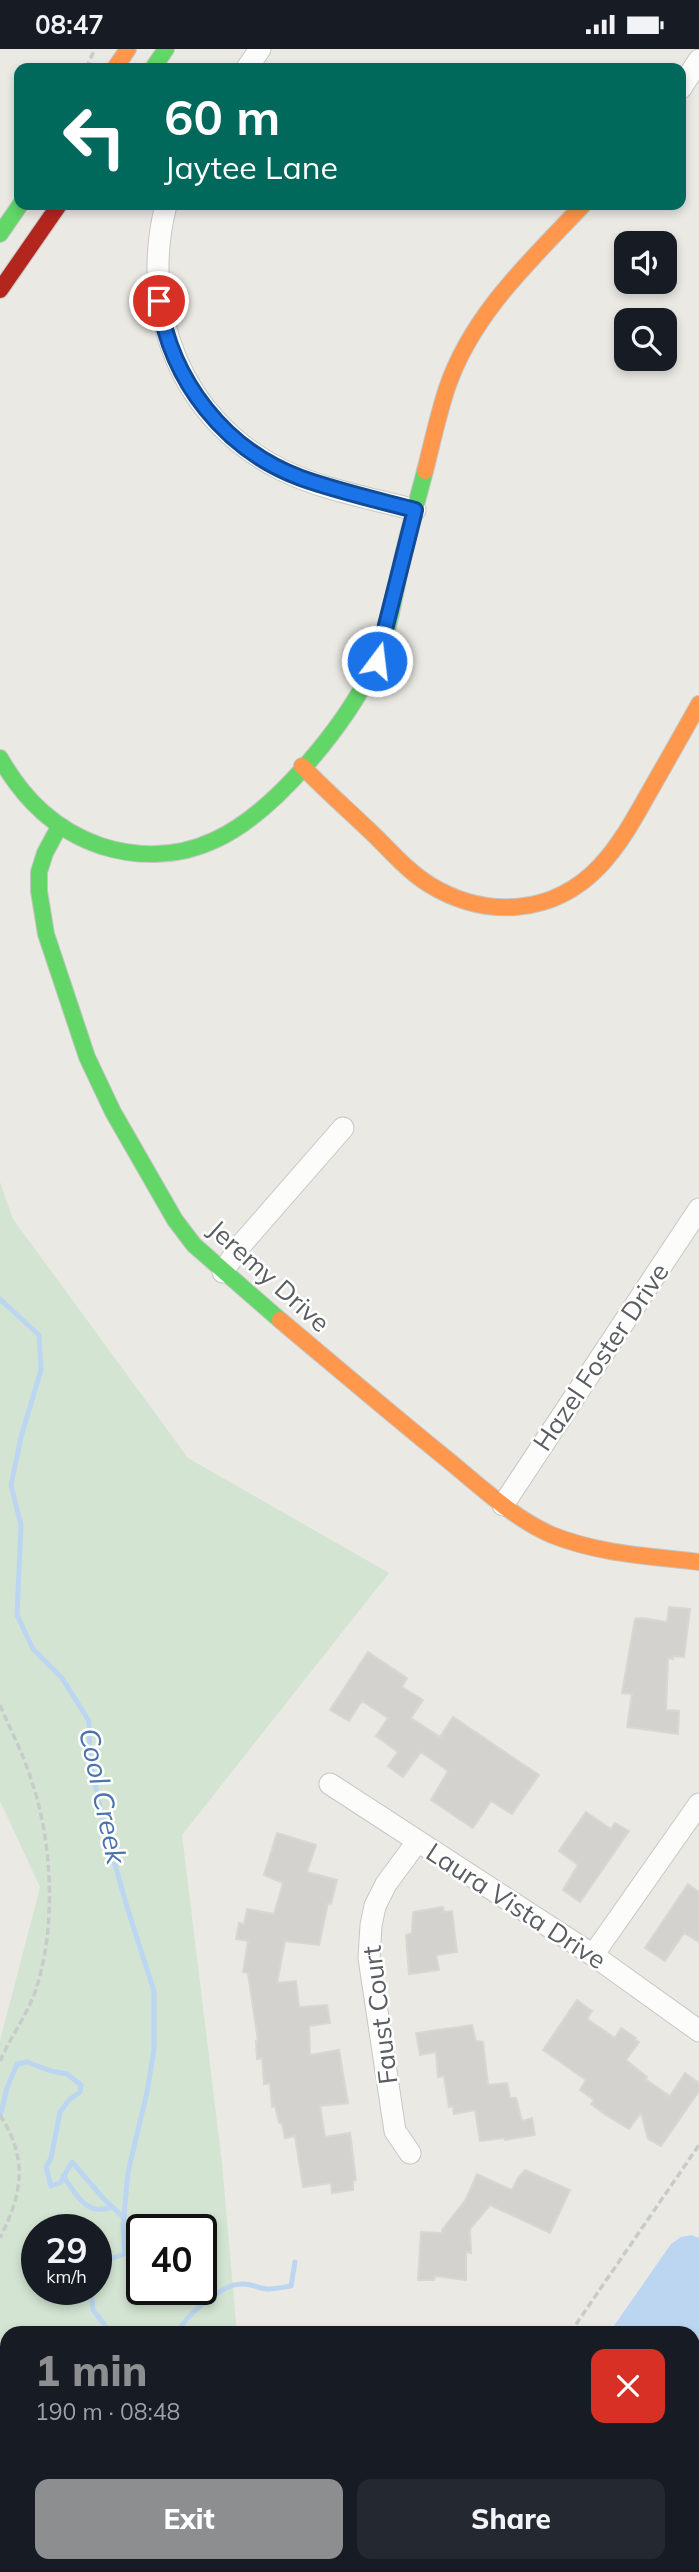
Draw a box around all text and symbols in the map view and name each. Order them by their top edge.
text: 08:47 [35,8,104,41]
text: 60 m [164,86,280,147]
icon: left [49,91,140,182]
text: Jaytee Lane [164,147,338,187]
map controls [614,231,677,371]
button: sound [614,231,677,294]
pin [129,271,189,331]
icon: arrive [140,282,178,320]
button: search [614,308,677,371]
position arrow [340,624,414,698]
street label: Jeremy Drive [202,1212,337,1339]
street label: Hazel Foster Drive [525,1256,676,1457]
water label: Cool Creek [72,1725,135,1869]
street label: Laura Vista Drive [420,1835,612,1976]
street label: Faust Court [355,1944,404,2086]
speed limit sign: 40 [126,2214,217,2305]
text: 29 [45,2228,88,2272]
text: km/h [46,2265,87,2288]
text: 1 min [35,2344,148,2397]
button: close [591,2349,665,2423]
text: 190 m · 08:48 [35,2397,180,2426]
button: Exit [35,2479,343,2559]
button: Share [357,2479,665,2559]

